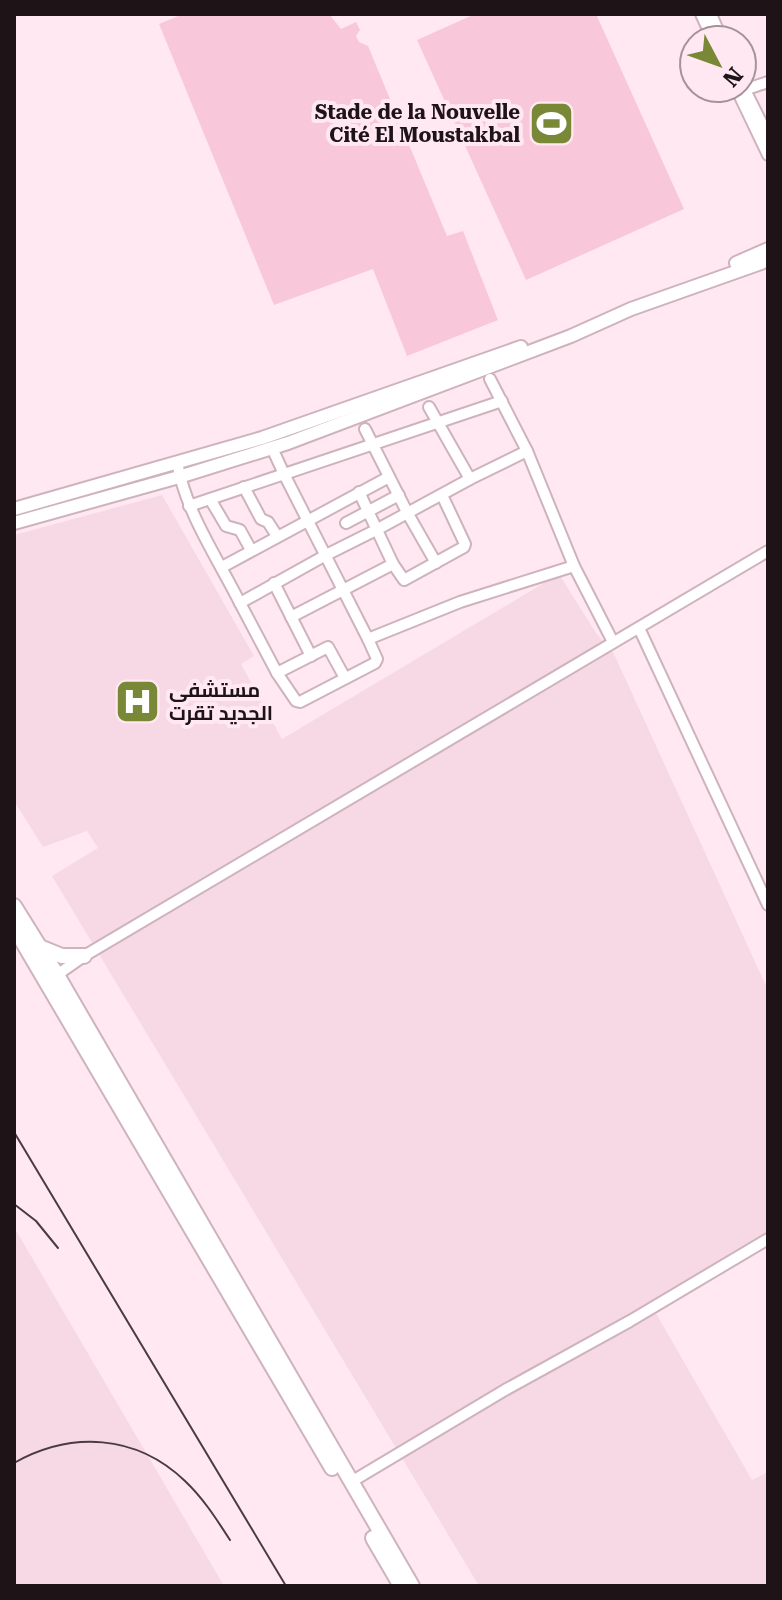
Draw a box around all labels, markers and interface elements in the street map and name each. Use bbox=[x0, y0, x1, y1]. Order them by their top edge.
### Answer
north arrow bbox=[678, 24, 758, 104]
text: N bbox=[718, 62, 748, 91]
place label: Stade de la Nouvelle Cité El Moustakbal bbox=[315, 100, 520, 147]
sports icon: Stade de la Nouvelle Cité El Moustakbal bbox=[527, 100, 575, 148]
hospital icon: مستشفى الجديد تقرت bbox=[114, 678, 162, 726]
place label: مستشفى الجديد تقرت bbox=[169, 678, 273, 725]

